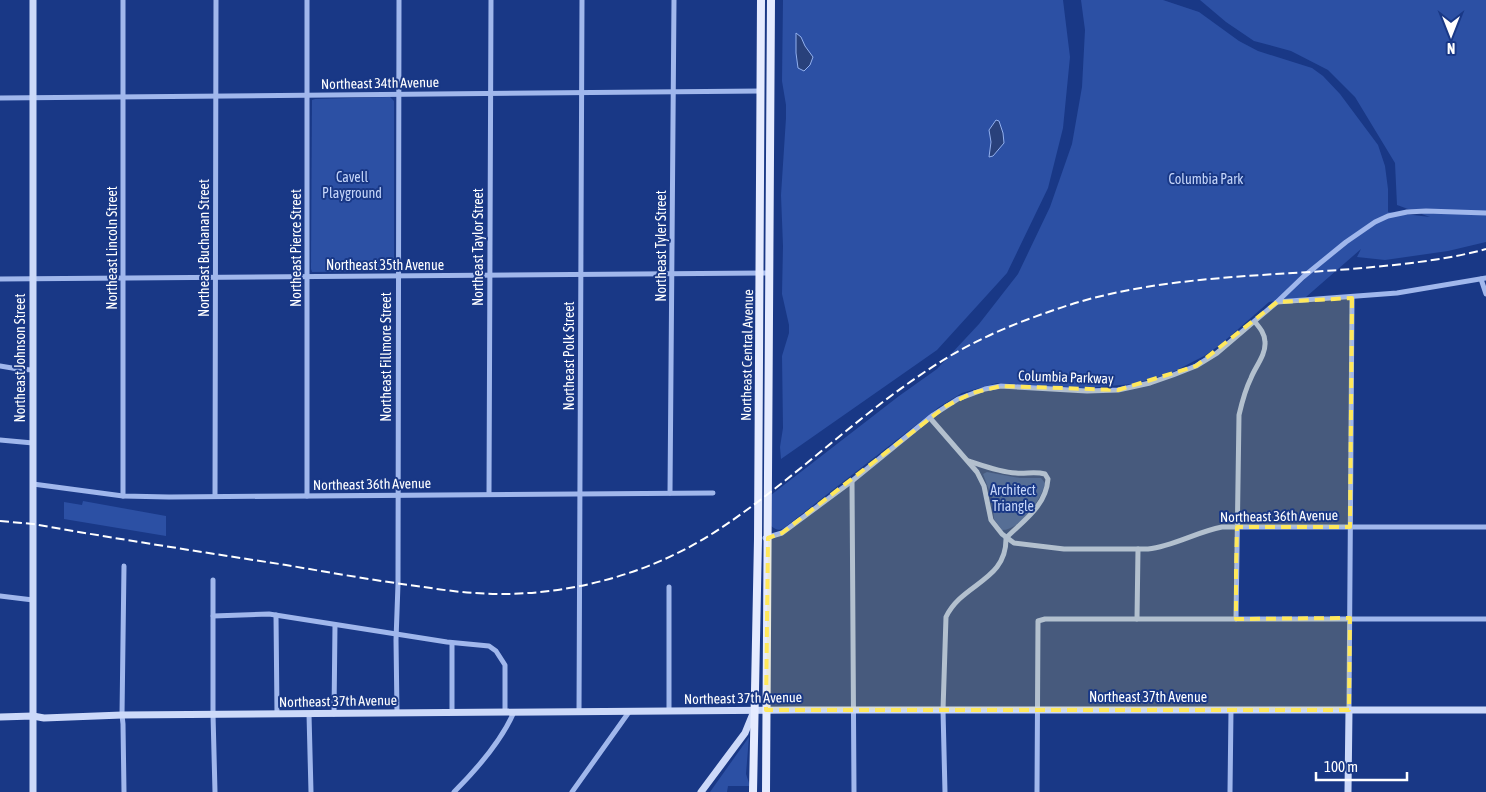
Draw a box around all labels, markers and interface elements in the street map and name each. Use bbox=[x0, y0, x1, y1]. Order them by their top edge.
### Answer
north arrow bbox=[1426, 10, 1476, 60]
text: N bbox=[1447, 40, 1455, 56]
street label: Northeast 34th Avenue bbox=[321, 74, 439, 92]
park label: Cavell Playground bbox=[322, 169, 382, 201]
park label: Columbia Park bbox=[1168, 171, 1244, 187]
street label: Northeast Buchanan Street bbox=[196, 179, 212, 317]
street label: Northeast Lincoln Street bbox=[104, 186, 120, 310]
street label: Northeast Taylor Street bbox=[470, 188, 486, 306]
street label: Northeast Pierce Street bbox=[288, 189, 304, 307]
street label: Northeast Tyler Street bbox=[653, 190, 669, 302]
street label: Northeast 35th Avenue bbox=[326, 257, 444, 273]
street label: Northeast Central Avenue bbox=[738, 289, 756, 421]
street label: Northeast Fillmore Street bbox=[378, 292, 394, 422]
street label: Northeast Johnson Street bbox=[12, 294, 28, 423]
street label: Northeast Polk Street bbox=[561, 301, 577, 411]
street label: Columbia Parkway bbox=[1018, 367, 1114, 387]
street label: Northeast 36th Avenue bbox=[313, 475, 431, 493]
park label: Architect Triangle bbox=[990, 482, 1036, 514]
street label: Northeast 36th Avenue bbox=[1220, 507, 1338, 525]
street label: Northeast 37th Avenue bbox=[684, 689, 802, 707]
street label: Northeast 37th Avenue bbox=[1089, 689, 1207, 705]
street label: Northeast 37th Avenue bbox=[279, 692, 397, 710]
scale bar bbox=[1316, 750, 1407, 782]
text: 100 m bbox=[1324, 758, 1358, 775]

